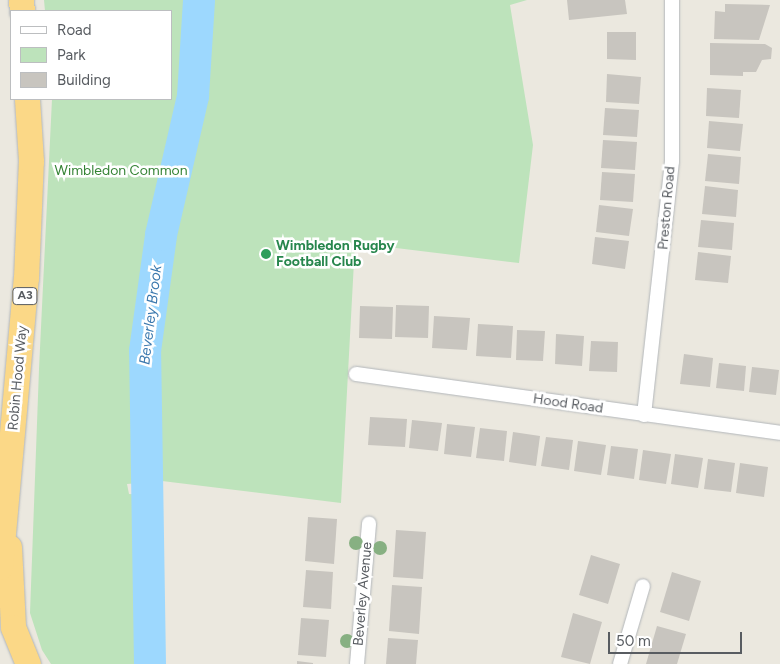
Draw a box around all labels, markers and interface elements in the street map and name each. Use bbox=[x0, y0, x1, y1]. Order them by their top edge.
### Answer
legend bbox=[10, 10, 172, 100]
text: Road bbox=[57, 21, 92, 39]
text: Park bbox=[57, 46, 86, 64]
text: Building bbox=[57, 71, 111, 89]
park label: Wimbledon Common bbox=[54, 163, 188, 179]
street label: Preston Road bbox=[655, 166, 679, 250]
place label: Wimbledon Rugby Football Club bbox=[276, 238, 394, 270]
marker: Wimbledon Rugby Football Club bbox=[260, 248, 272, 260]
water label: Beverley Brook bbox=[136, 264, 166, 366]
road number: A3 bbox=[11, 286, 39, 306]
street label: Robin Hood Way bbox=[5, 325, 31, 431]
street label: Hood Road bbox=[532, 391, 604, 417]
street label: Beverley Avenue bbox=[350, 541, 376, 647]
scale bar bbox=[610, 622, 744, 654]
text: 50 m bbox=[616, 632, 651, 650]

